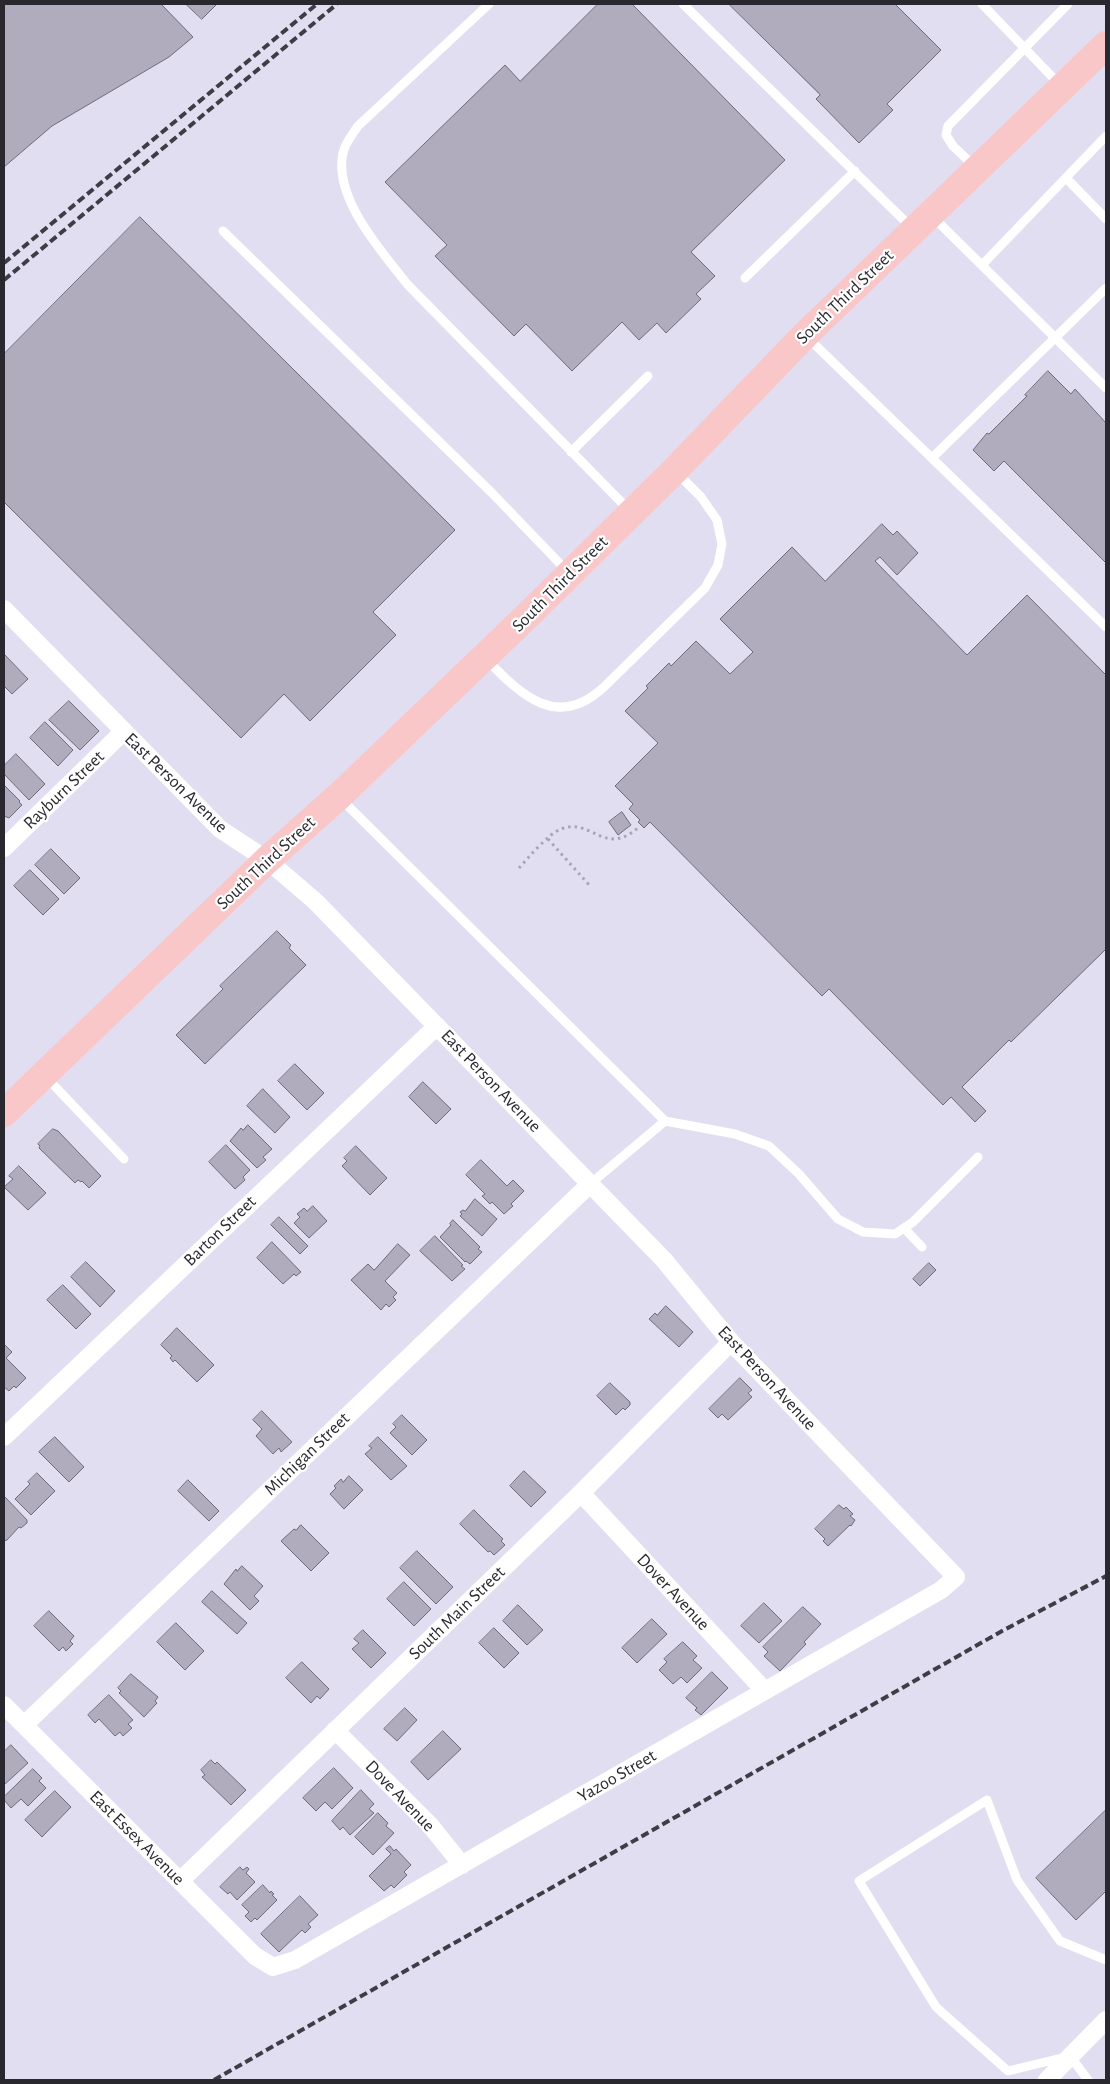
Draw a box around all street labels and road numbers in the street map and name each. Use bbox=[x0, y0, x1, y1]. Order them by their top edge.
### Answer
street label: South Third Street bbox=[792, 245, 898, 349]
street label: South Third Street bbox=[507, 531, 613, 637]
street label: East Person Avenue bbox=[120, 728, 232, 838]
street label: Rayburn Street bbox=[19, 746, 109, 834]
street label: South Third Street bbox=[212, 812, 320, 914]
street label: East Person Avenue bbox=[436, 1025, 546, 1137]
street label: Barton Street bbox=[179, 1191, 261, 1271]
street label: East Person Avenue bbox=[713, 1321, 821, 1435]
street label: Michigan Street bbox=[260, 1408, 354, 1500]
street label: Dover Avenue bbox=[632, 1549, 714, 1635]
street label: South Main Street bbox=[404, 1562, 510, 1664]
street label: Yazoo Street bbox=[574, 1745, 660, 1807]
street label: Dove Avenue bbox=[361, 1756, 439, 1836]
street label: East Essex Avenue bbox=[85, 1786, 189, 1890]

